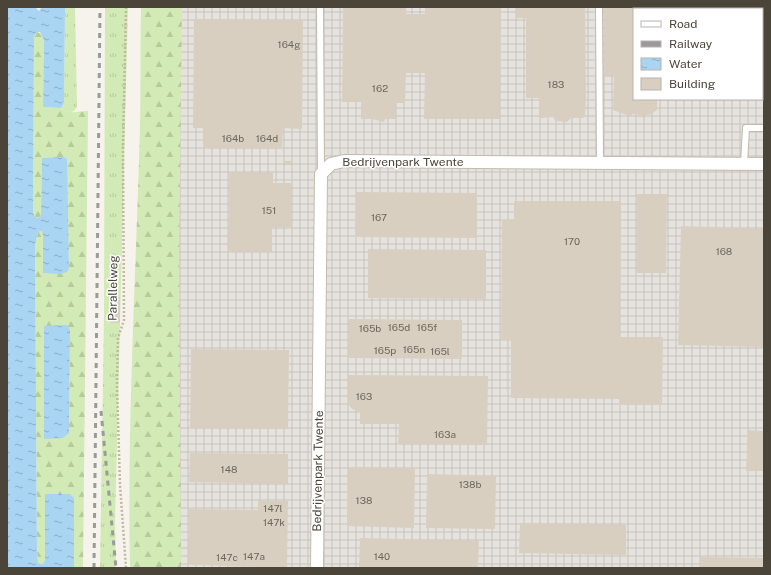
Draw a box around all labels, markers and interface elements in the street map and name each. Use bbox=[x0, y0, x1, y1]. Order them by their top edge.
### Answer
legend bbox=[633, 8, 763, 100]
text: Road bbox=[669, 17, 697, 31]
text: Railway bbox=[669, 37, 713, 51]
house number: 164g bbox=[278, 38, 300, 50]
text: Water bbox=[669, 57, 703, 71]
text: Building bbox=[669, 77, 715, 91]
house number: 183 bbox=[548, 78, 564, 90]
house number: 162 bbox=[372, 82, 388, 94]
house number: 164b bbox=[222, 132, 244, 144]
house number: 164d bbox=[256, 132, 278, 144]
street label: Bedrijvenpark Twente bbox=[342, 155, 464, 169]
house number: 151 bbox=[262, 204, 276, 216]
house number: 167 bbox=[371, 211, 387, 223]
house number: 170 bbox=[564, 235, 580, 247]
house number: 168 bbox=[716, 245, 732, 257]
street label: Parallelweg bbox=[105, 255, 121, 321]
house number: 165d bbox=[388, 321, 410, 333]
house number: 165f bbox=[417, 321, 437, 333]
house number: 165b bbox=[359, 322, 381, 334]
house number: 165n bbox=[403, 343, 425, 355]
house number: 165p bbox=[374, 344, 396, 356]
house number: 165l bbox=[430, 345, 450, 357]
house number: 163 bbox=[356, 390, 372, 402]
street label: Bedrijvenpark Twente bbox=[310, 410, 326, 532]
house number: 163a bbox=[434, 428, 456, 440]
house number: 148 bbox=[221, 463, 237, 475]
house number: 138b bbox=[459, 478, 481, 490]
house number: 138 bbox=[356, 494, 372, 506]
house number: 147l bbox=[263, 502, 283, 514]
house number: 147k bbox=[263, 516, 285, 528]
house number: 147a bbox=[243, 550, 265, 562]
house number: 140 bbox=[374, 550, 390, 562]
house number: 147c bbox=[216, 551, 238, 563]

